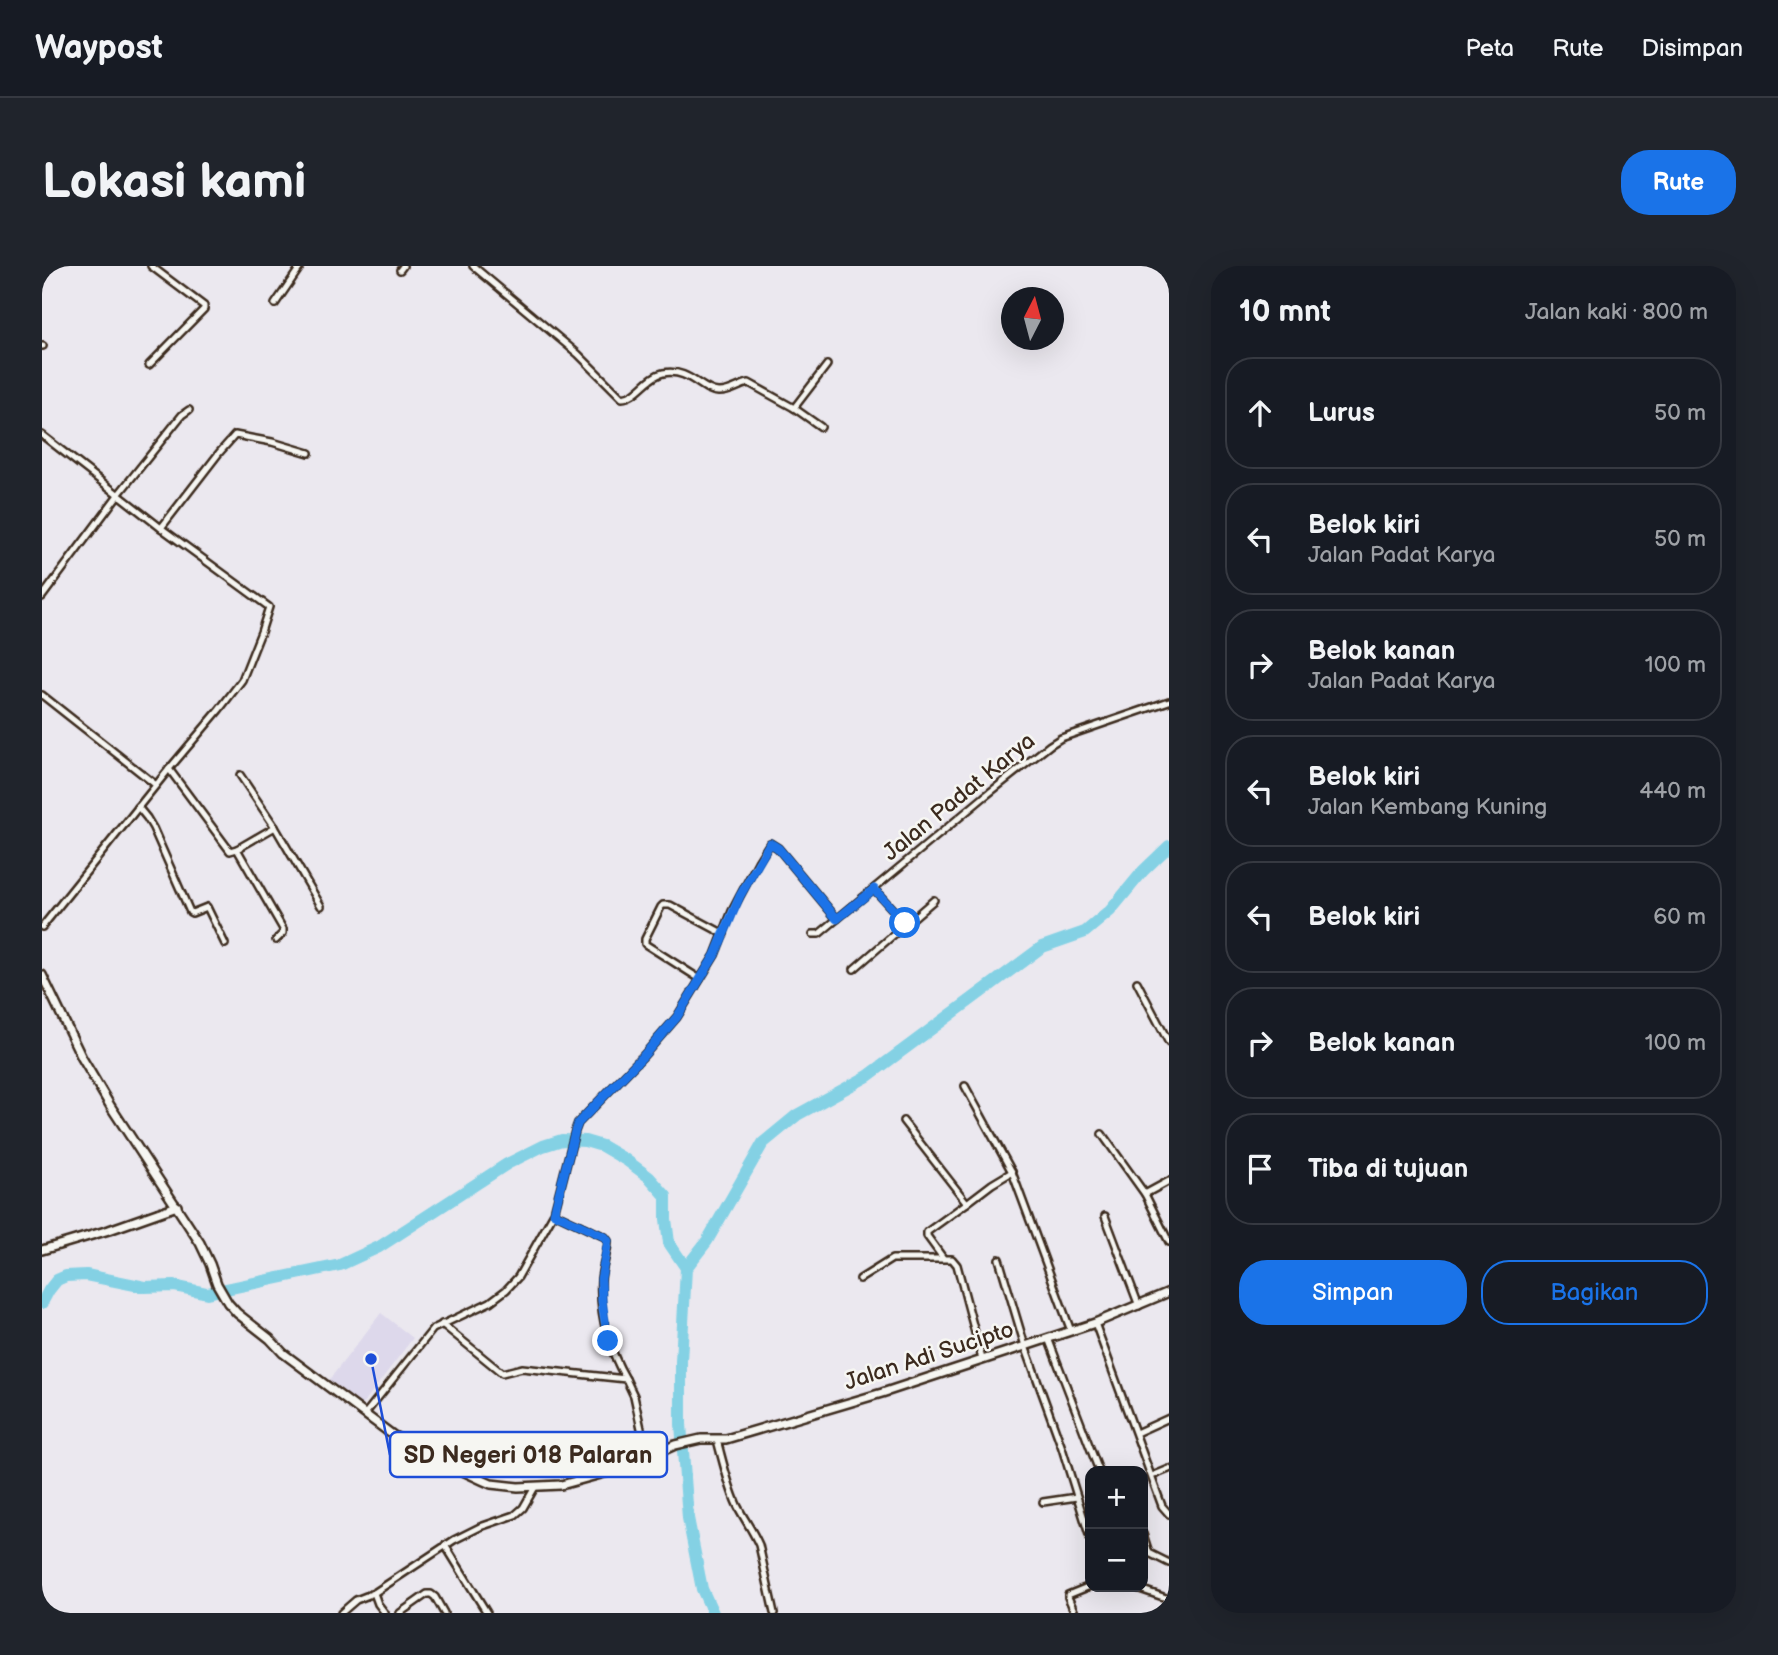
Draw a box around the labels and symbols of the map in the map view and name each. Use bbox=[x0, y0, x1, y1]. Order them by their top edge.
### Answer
north arrow bbox=[1001, 287, 1064, 350]
street label: Jalan Padat Karya bbox=[877, 727, 1041, 867]
route start bbox=[889, 907, 920, 938]
street label: Jalan Adi Sucipto bbox=[841, 1315, 1017, 1397]
route end bbox=[592, 1325, 623, 1356]
callout: SD Negeri 018 Palaran bbox=[390, 1432, 667, 1477]
text: SD Negeri 018 Palaran bbox=[404, 1441, 652, 1470]

